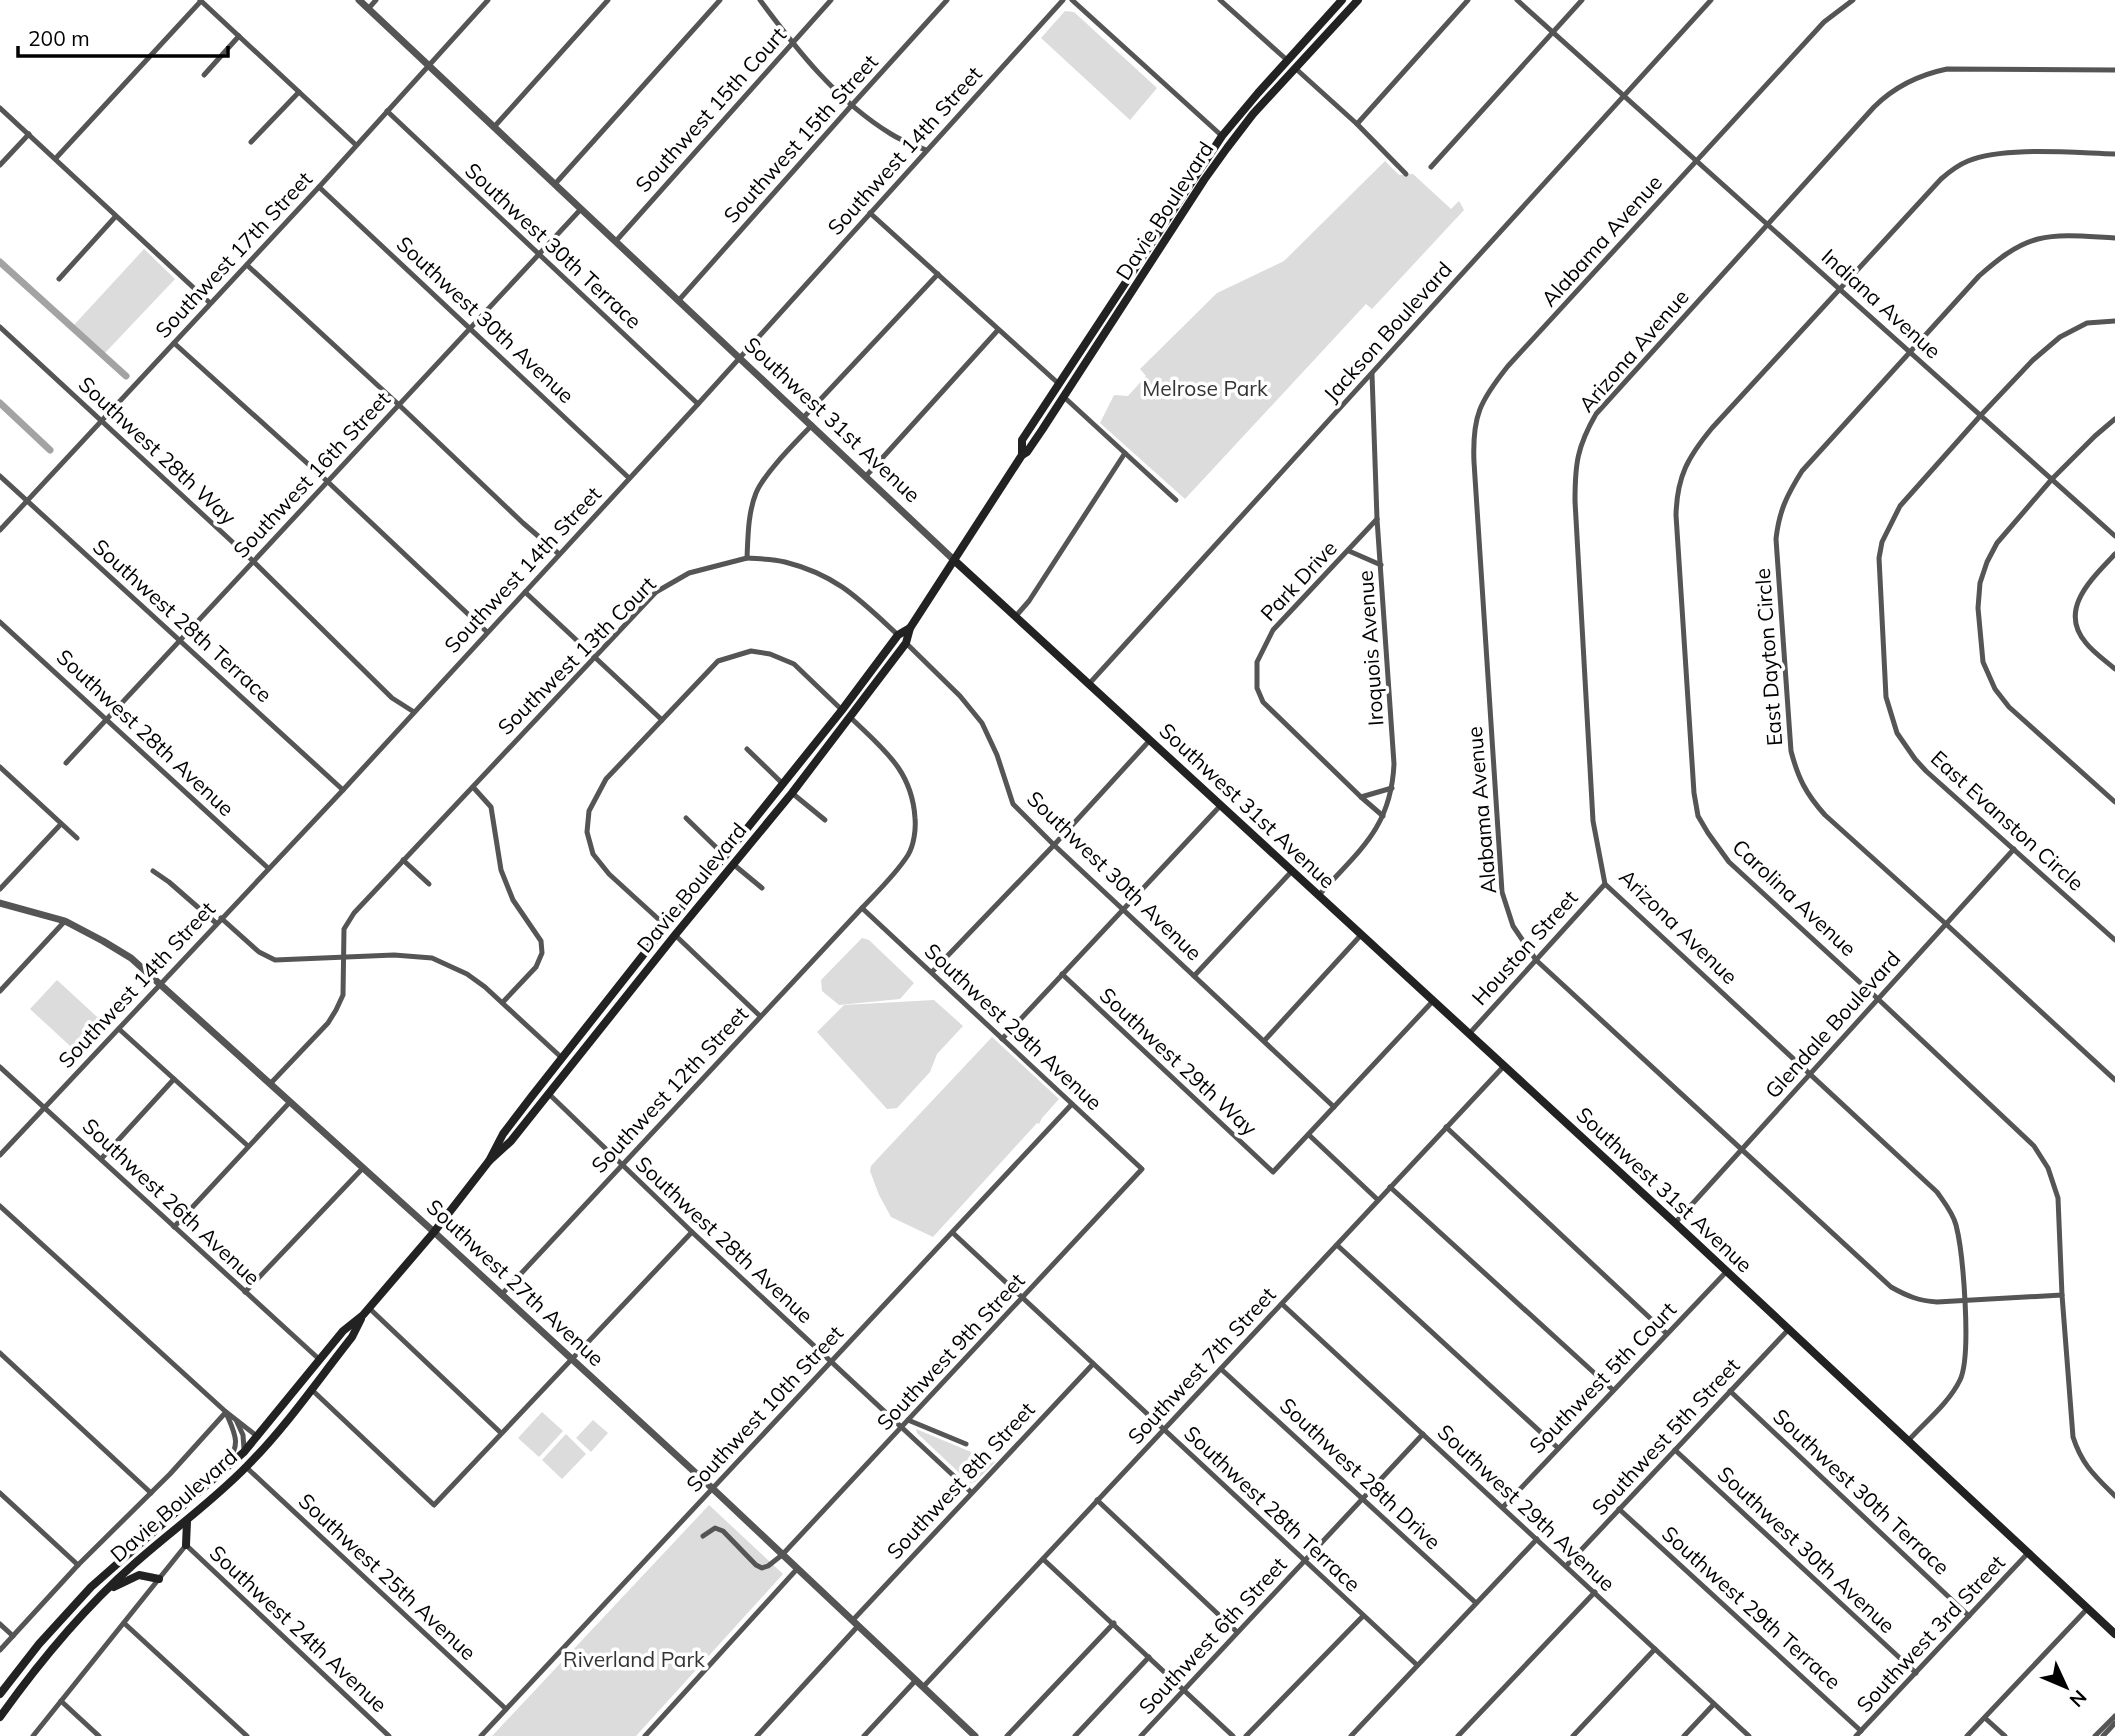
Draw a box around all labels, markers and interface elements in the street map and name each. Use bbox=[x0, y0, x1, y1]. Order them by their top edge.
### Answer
scale bar bbox=[18, 14, 228, 58]
street label: Southwest 15th Court bbox=[629, 21, 791, 197]
text: 200 m bbox=[28, 25, 90, 51]
street label: Southwest 15th Street bbox=[718, 49, 883, 228]
street label: Southwest 14th Street bbox=[822, 61, 987, 240]
street label: Davie Boulevard bbox=[1110, 136, 1219, 284]
street label: Southwest 30th Terrace bbox=[460, 157, 647, 334]
street label: Southwest 17th Street bbox=[149, 166, 317, 343]
street label: Alabama Avenue bbox=[1535, 169, 1667, 311]
street label: Southwest 30th Avenue bbox=[392, 230, 580, 408]
street label: Indiana Avenue bbox=[1817, 243, 1947, 364]
street label: Jackson Boulevard bbox=[1318, 256, 1457, 407]
street label: Arizona Avenue bbox=[1573, 284, 1694, 417]
street label: Southwest 31st Avenue bbox=[739, 331, 926, 508]
street label: Southwest 28th Way bbox=[74, 371, 242, 530]
park label: Melrose Park bbox=[1142, 375, 1268, 401]
street label: Southwest 16th Street bbox=[227, 386, 395, 563]
street label: Southwest 14th Street bbox=[438, 481, 606, 658]
street label: Southwest 28th Terrace bbox=[88, 533, 277, 707]
street label: Park Drive bbox=[1255, 535, 1342, 626]
street label: East Dayton Circle bbox=[1749, 567, 1787, 747]
street label: Iroquois Avenue bbox=[1352, 570, 1388, 727]
street label: Southwest 13th Court bbox=[492, 571, 661, 740]
street label: Southwest 28th Avenue bbox=[52, 643, 240, 821]
street label: Southwest 31st Avenue bbox=[1154, 717, 1341, 894]
street label: Alabama Avenue bbox=[1461, 725, 1501, 895]
street label: East Evanston Circle bbox=[1926, 745, 2090, 896]
street label: Southwest 30th Avenue bbox=[1022, 785, 1207, 966]
street label: Davie Boulevard bbox=[631, 817, 752, 958]
street label: Carolina Avenue bbox=[1727, 833, 1862, 961]
street label: Arizona Avenue bbox=[1614, 863, 1743, 989]
street label: Houston Street bbox=[1466, 885, 1583, 1010]
street label: Southwest 14th Street bbox=[52, 896, 220, 1073]
street label: Southwest 29th Avenue bbox=[920, 937, 1108, 1115]
street label: Glendale Boulevard bbox=[1759, 945, 1905, 1103]
street label: Southwest 29th Way bbox=[1095, 982, 1263, 1141]
street label: Southwest 12th Street bbox=[585, 1001, 753, 1178]
street label: Southwest 31st Avenue bbox=[1571, 1101, 1758, 1278]
street label: Southwest 26th Avenue bbox=[78, 1112, 266, 1290]
street label: Southwest 28th Avenue bbox=[631, 1150, 819, 1328]
street label: Southwest 27th Avenue bbox=[422, 1193, 610, 1371]
street label: Southwest 9th Street bbox=[871, 1267, 1030, 1435]
street label: Southwest 7th Street bbox=[1122, 1281, 1281, 1449]
street label: Southwest 5th Court bbox=[1523, 1296, 1681, 1458]
street label: Southwest 10th Street bbox=[680, 1320, 848, 1497]
street label: Southwest 5th Street bbox=[1586, 1352, 1745, 1520]
street label: Southwest 28th Drive bbox=[1275, 1392, 1447, 1555]
street label: Southwest 8th Street bbox=[881, 1396, 1040, 1564]
street label: Southwest 30th Terrace bbox=[1768, 1403, 1955, 1580]
street label: Southwest 29th Avenue bbox=[1433, 1418, 1621, 1596]
street label: Southwest 28th Terrace bbox=[1179, 1420, 1366, 1597]
street label: Davie Boulevard bbox=[105, 1443, 242, 1567]
street label: Southwest 30th Avenue bbox=[1713, 1460, 1901, 1638]
street label: Southwest 25th Avenue bbox=[294, 1487, 482, 1665]
street label: Southwest 29th Terrace bbox=[1657, 1520, 1846, 1694]
street label: Southwest 24th Avenue bbox=[205, 1539, 393, 1717]
street label: Southwest 3rd Street bbox=[1851, 1549, 2010, 1717]
street label: Southwest 6th Street bbox=[1133, 1551, 1292, 1719]
park label: Riverland Park bbox=[563, 1646, 705, 1672]
north arrow bbox=[2031, 1652, 2101, 1722]
text: N bbox=[2065, 1685, 2092, 1712]

